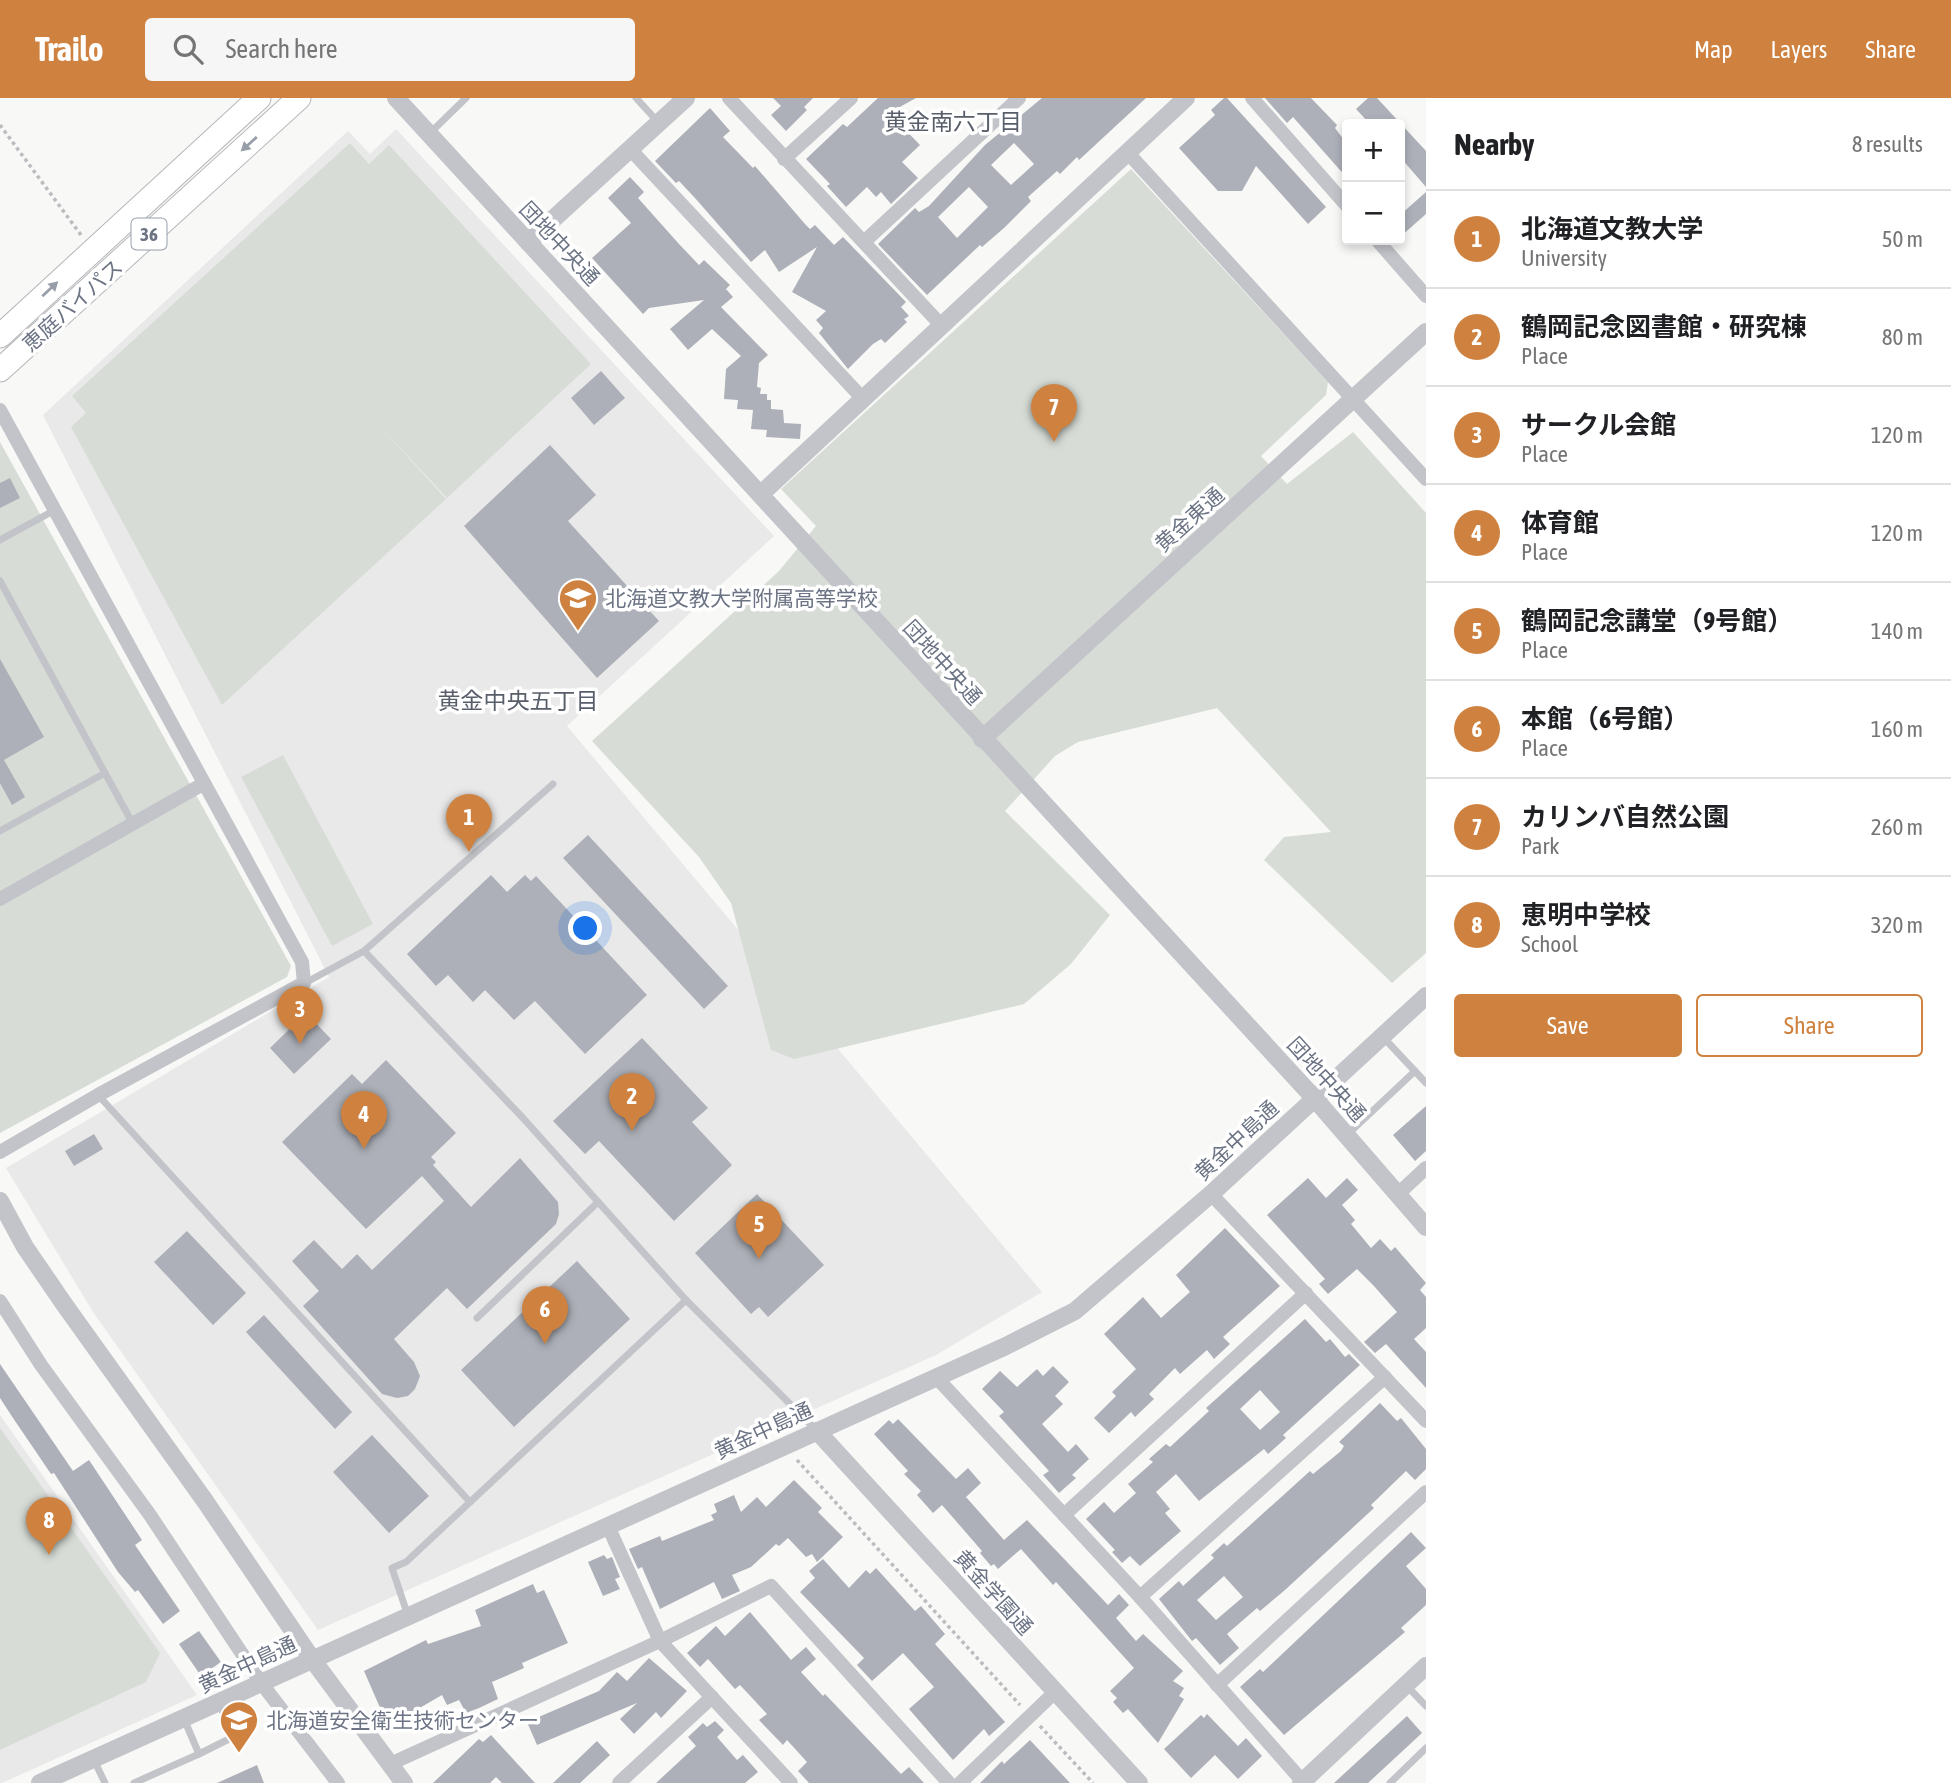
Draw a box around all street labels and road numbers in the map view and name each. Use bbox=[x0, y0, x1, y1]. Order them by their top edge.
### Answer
street label: 団地中央通 bbox=[515, 196, 605, 290]
road number: 36 bbox=[132, 218, 166, 250]
street label: 恵庭バイパス bbox=[17, 254, 127, 356]
street label: 黄金東通 bbox=[1150, 482, 1228, 556]
street label: 団地中央通 bbox=[899, 615, 987, 709]
street label: 団地中央通 bbox=[1283, 1032, 1371, 1126]
street label: 黄金中島通 bbox=[1189, 1095, 1283, 1185]
street label: 黄金中島通 bbox=[710, 1397, 816, 1463]
street label: 黄金学園通 bbox=[950, 1545, 1038, 1639]
street label: 黄金中島通 bbox=[194, 1631, 300, 1697]

